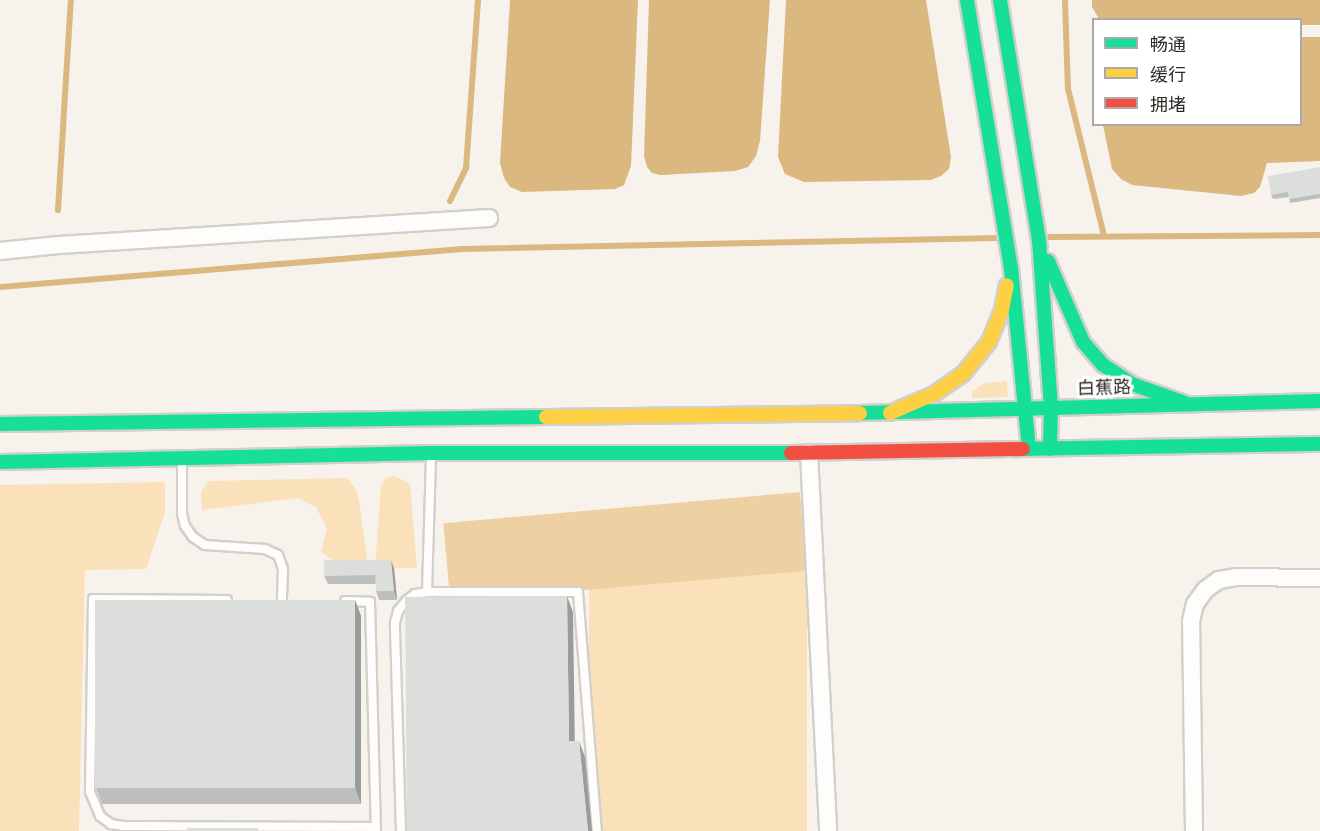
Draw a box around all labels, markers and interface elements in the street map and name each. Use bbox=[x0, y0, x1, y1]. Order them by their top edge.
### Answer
legend bbox=[1092, 18, 1302, 126]
text: 畅通 bbox=[1150, 34, 1186, 54]
text: 缓行 bbox=[1150, 64, 1186, 84]
text: 拥堵 bbox=[1150, 94, 1186, 114]
street label: 白蕉路 bbox=[1077, 375, 1131, 399]

